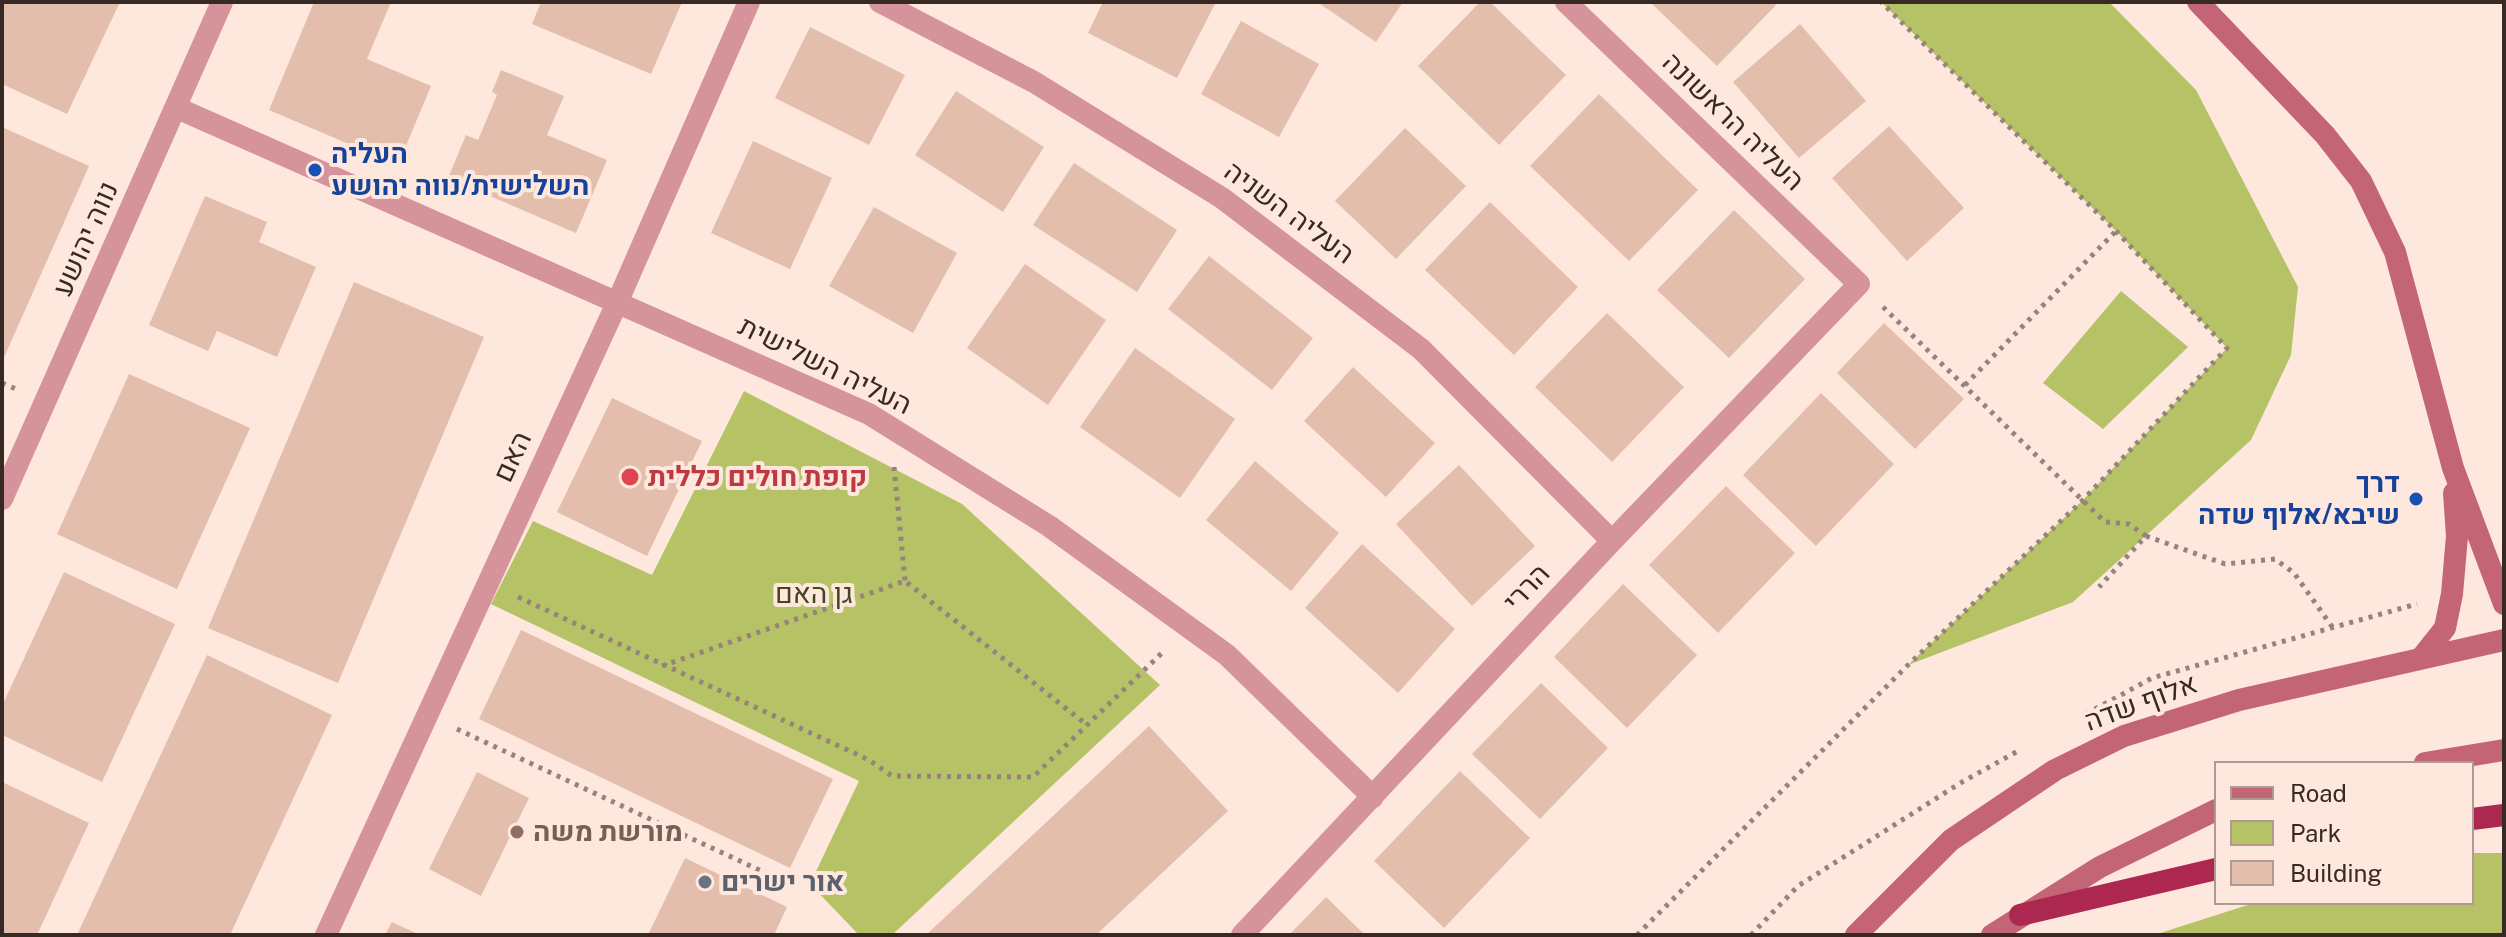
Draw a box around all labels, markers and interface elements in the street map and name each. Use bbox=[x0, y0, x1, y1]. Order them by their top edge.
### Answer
street label: העליה הראשונה bbox=[1655, 46, 1811, 198]
place label: העליה השלישית/נווה יהושע bbox=[331, 137, 589, 203]
street label: העליה השניה bbox=[1217, 155, 1361, 271]
marker: העליה השלישית/נווה יהושע bbox=[306, 161, 324, 179]
street label: נווה יהושע bbox=[46, 177, 126, 301]
street label: העליה השלישית bbox=[733, 310, 917, 422]
street label: האם bbox=[487, 426, 539, 488]
place label: קופת חולים כללית bbox=[648, 460, 867, 494]
marker: קופת חולים כללית bbox=[619, 466, 641, 488]
place label: דרך שיבא/אלוף שדה bbox=[2198, 466, 2400, 532]
marker: דרך שיבא/אלוף שדה bbox=[2407, 490, 2425, 508]
street label: הררי bbox=[1497, 557, 1557, 619]
park label: גן האם bbox=[775, 577, 853, 611]
street label: אלוף שדה bbox=[2080, 667, 2202, 739]
legend bbox=[2214, 761, 2474, 905]
text: Road bbox=[2290, 779, 2347, 807]
place label: מורשת משה bbox=[533, 815, 683, 849]
text: Park bbox=[2290, 819, 2341, 847]
marker: מורשת משה bbox=[508, 823, 526, 841]
text: Building bbox=[2290, 859, 2382, 887]
place label: אור ישרים bbox=[721, 865, 844, 899]
marker: אור ישרים bbox=[696, 873, 714, 891]

